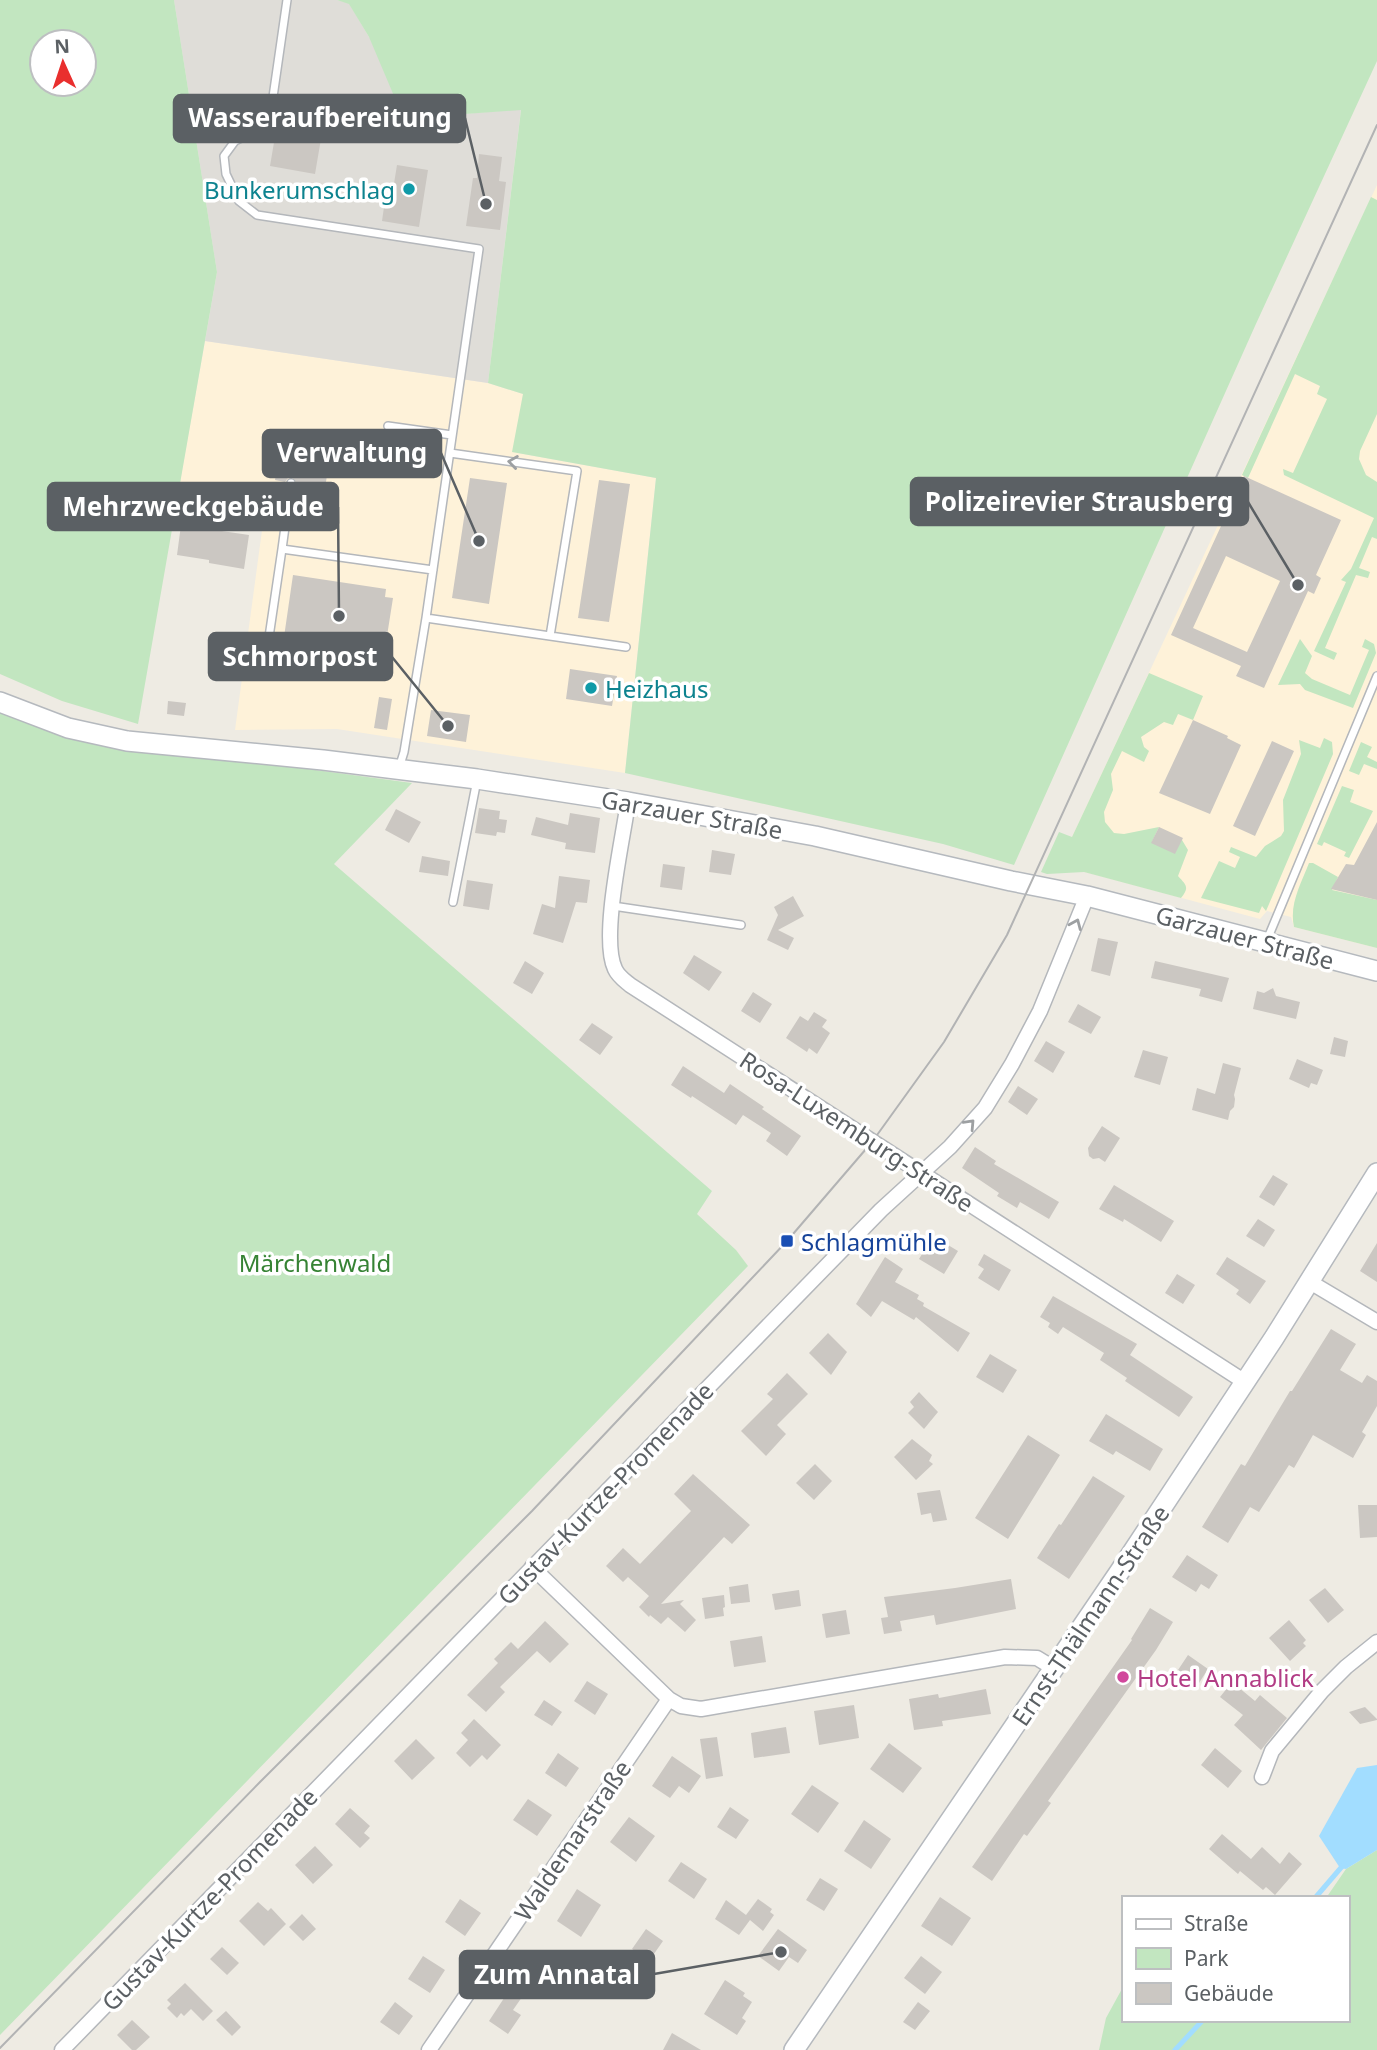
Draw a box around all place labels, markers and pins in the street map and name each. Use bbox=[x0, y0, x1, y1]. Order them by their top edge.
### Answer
callout: Wasseraufbereitung bbox=[174, 95, 465, 142]
place label: Bunkerumschlag bbox=[204, 173, 395, 206]
marker: Bunkerumschlag bbox=[401, 181, 417, 197]
callout: Verwaltung bbox=[263, 430, 441, 477]
callout: Polizeirevier Strausberg bbox=[911, 478, 1248, 525]
callout: Mehrzweckgebäude bbox=[48, 483, 338, 530]
callout: Schmorpost bbox=[209, 633, 392, 680]
place label: Heizhaus bbox=[605, 672, 708, 705]
marker: Heizhaus bbox=[583, 680, 599, 696]
place label: Schlagmühle bbox=[801, 1225, 947, 1258]
marker: Schlagmühle bbox=[779, 1233, 795, 1249]
place label: Hotel Annablick bbox=[1137, 1661, 1314, 1694]
marker: Hotel Annablick bbox=[1115, 1669, 1131, 1685]
callout: Zum Annatal bbox=[460, 1951, 654, 1998]

